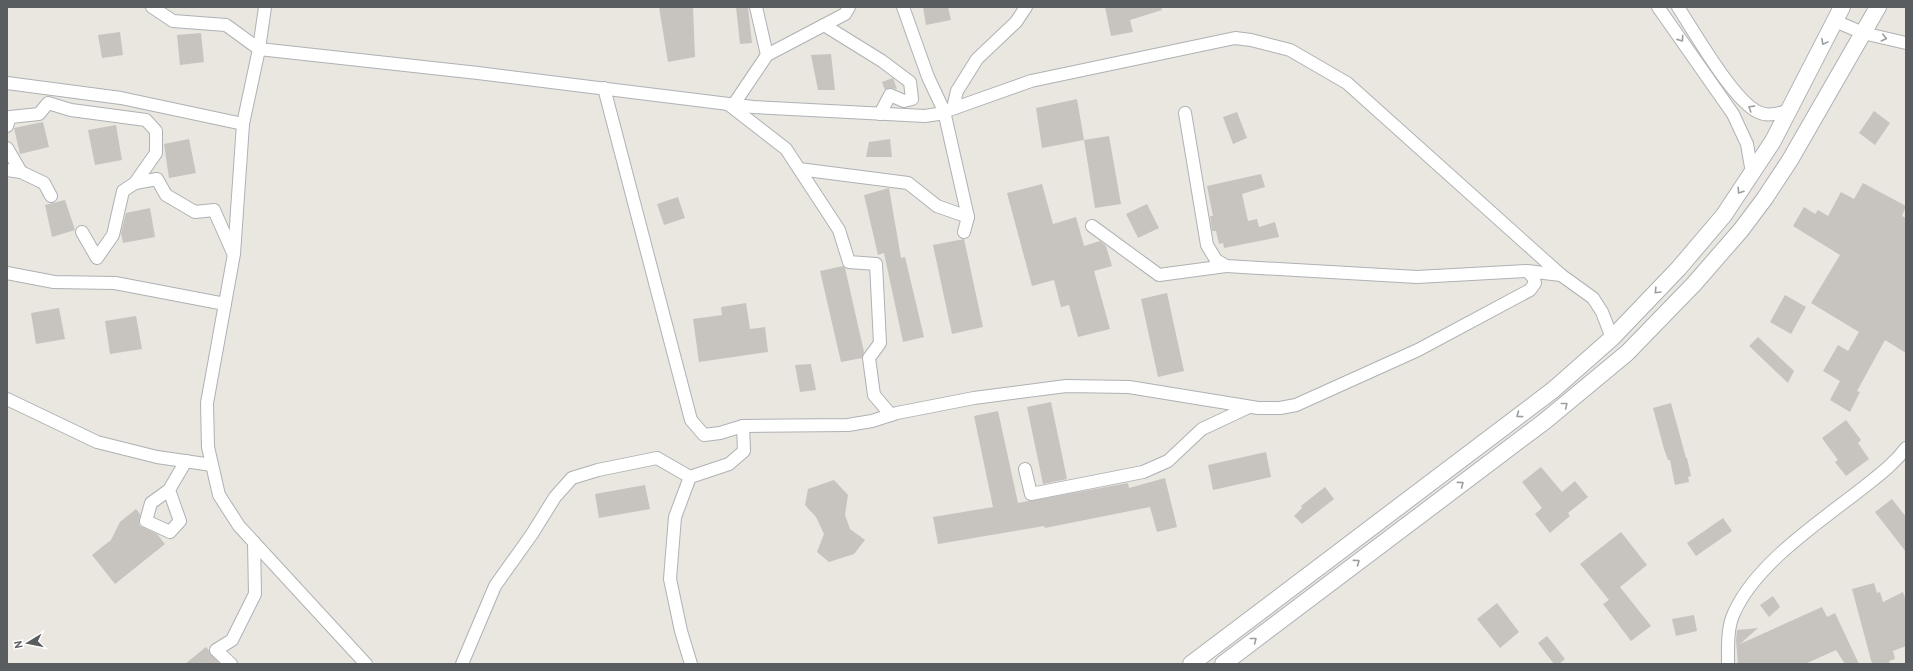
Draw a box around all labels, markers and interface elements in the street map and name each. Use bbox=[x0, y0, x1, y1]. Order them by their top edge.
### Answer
one-way arrow bbox=[1881, 34, 1887, 42]
one-way arrow bbox=[1676, 35, 1684, 42]
one-way arrow bbox=[1821, 37, 1829, 45]
one-way arrow bbox=[1748, 105, 1755, 112]
one-way arrow bbox=[1737, 187, 1745, 194]
one-way arrow bbox=[1654, 286, 1662, 294]
one-way arrow bbox=[1560, 403, 1567, 410]
one-way arrow bbox=[1516, 410, 1523, 417]
one-way arrow bbox=[1457, 482, 1464, 489]
one-way arrow bbox=[1353, 560, 1360, 567]
north arrow bbox=[8, 623, 48, 663]
one-way arrow bbox=[1249, 638, 1256, 645]
text: N bbox=[11, 640, 26, 650]

